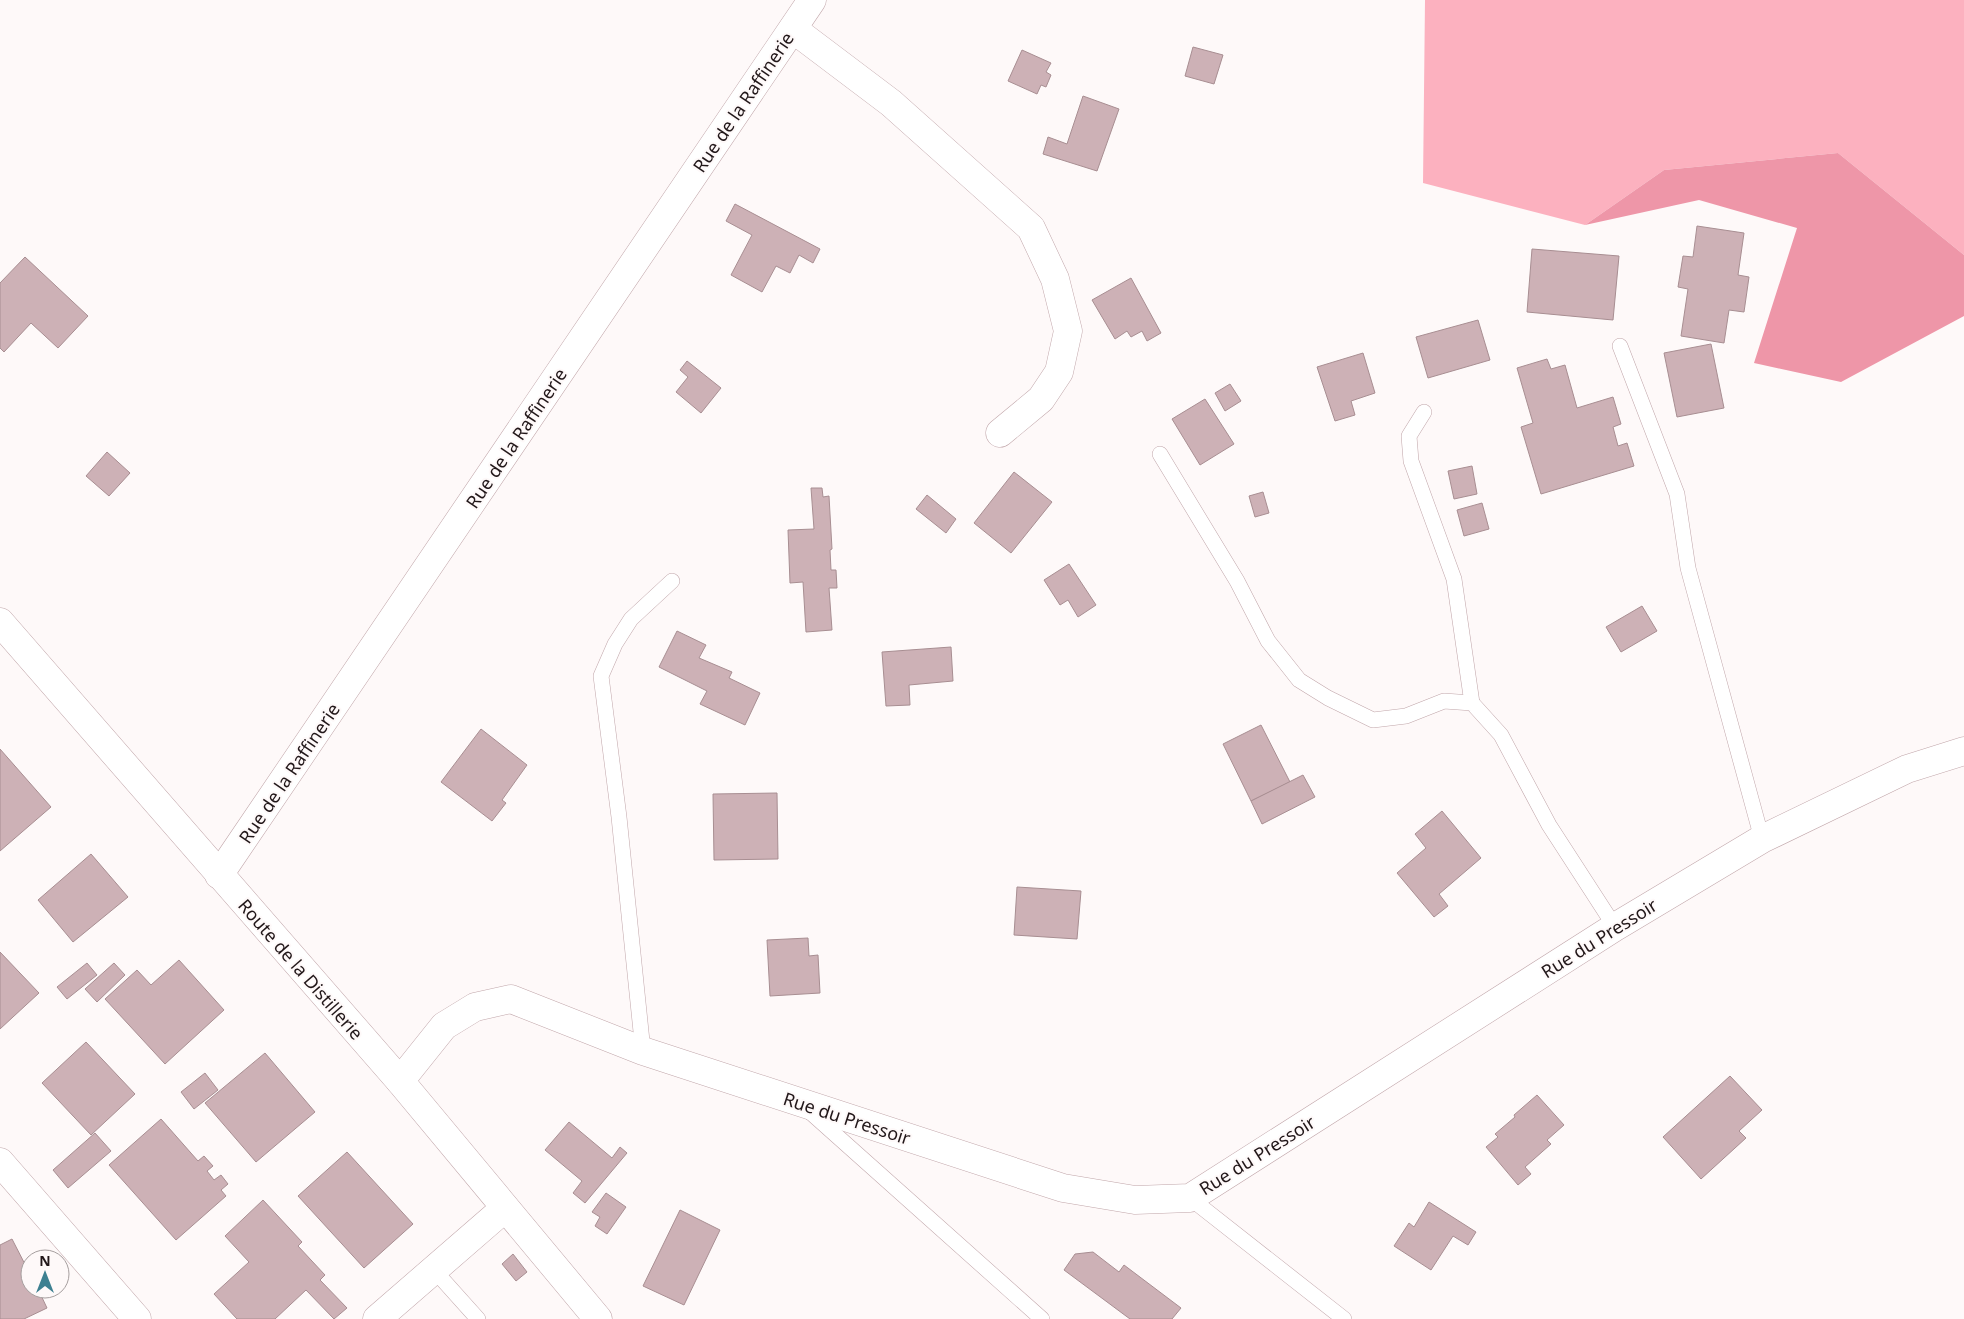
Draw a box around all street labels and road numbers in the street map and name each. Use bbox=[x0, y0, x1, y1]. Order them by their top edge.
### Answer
street label: Rue de la Raffinerie bbox=[687, 27, 799, 177]
street label: Rue de la Raffinerie bbox=[460, 363, 572, 513]
street label: Rue de la Raffinerie bbox=[233, 698, 345, 848]
street label: Rue du Pressoir bbox=[1537, 892, 1662, 983]
street label: Route de la Distillerie bbox=[233, 894, 369, 1044]
street label: Rue du Pressoir bbox=[780, 1086, 914, 1150]
street label: Rue du Pressoir bbox=[1195, 1109, 1320, 1200]

